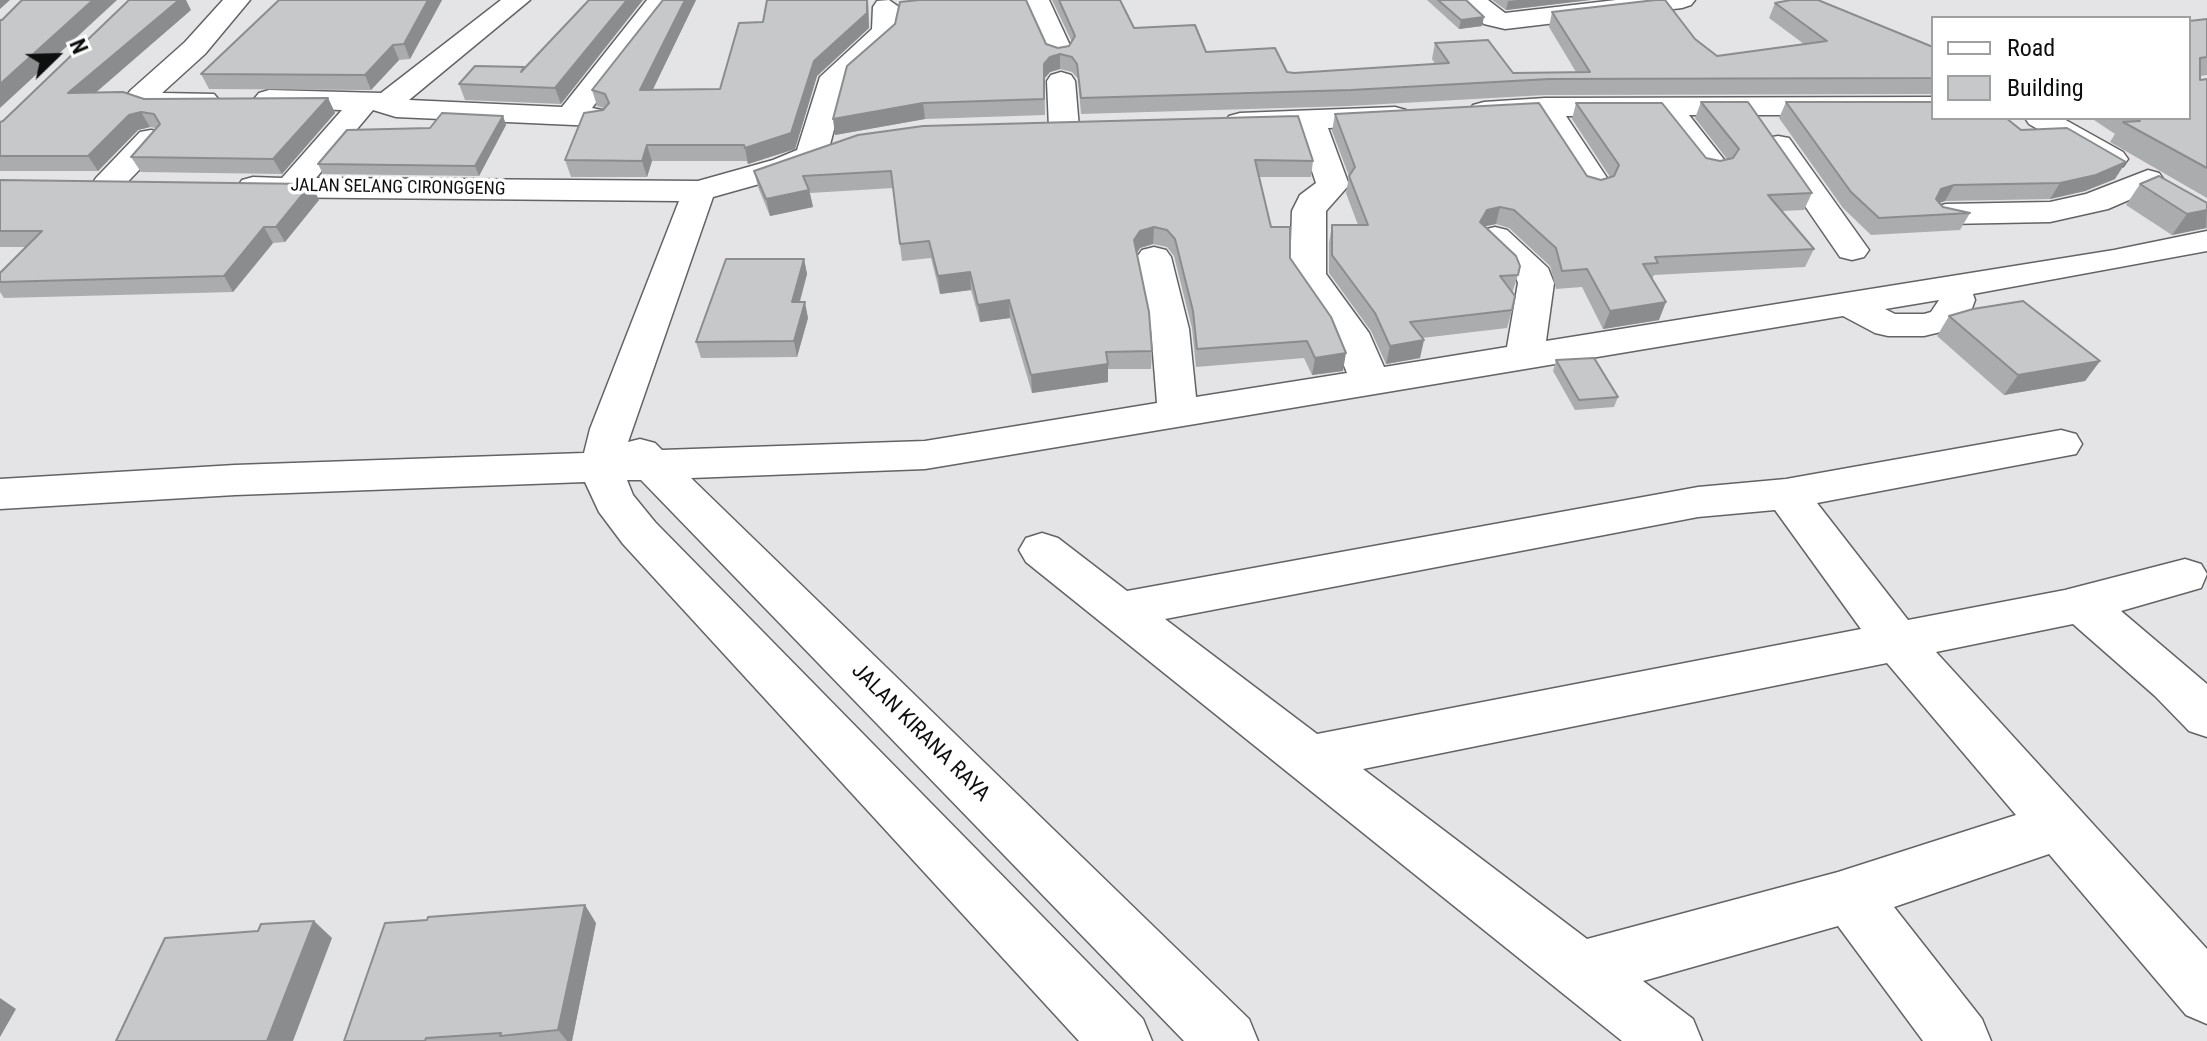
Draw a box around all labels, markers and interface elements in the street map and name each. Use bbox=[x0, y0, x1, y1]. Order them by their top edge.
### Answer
north arrow bbox=[16, 16, 96, 96]
legend bbox=[1931, 16, 2191, 120]
text: Road bbox=[2007, 34, 2055, 62]
text: N bbox=[64, 35, 93, 58]
text: Building bbox=[2007, 74, 2084, 102]
street label: JALAN SELANG CIRONGGENG bbox=[290, 175, 506, 201]
street label: JALAN KIRANA RAYA bbox=[845, 658, 995, 808]

